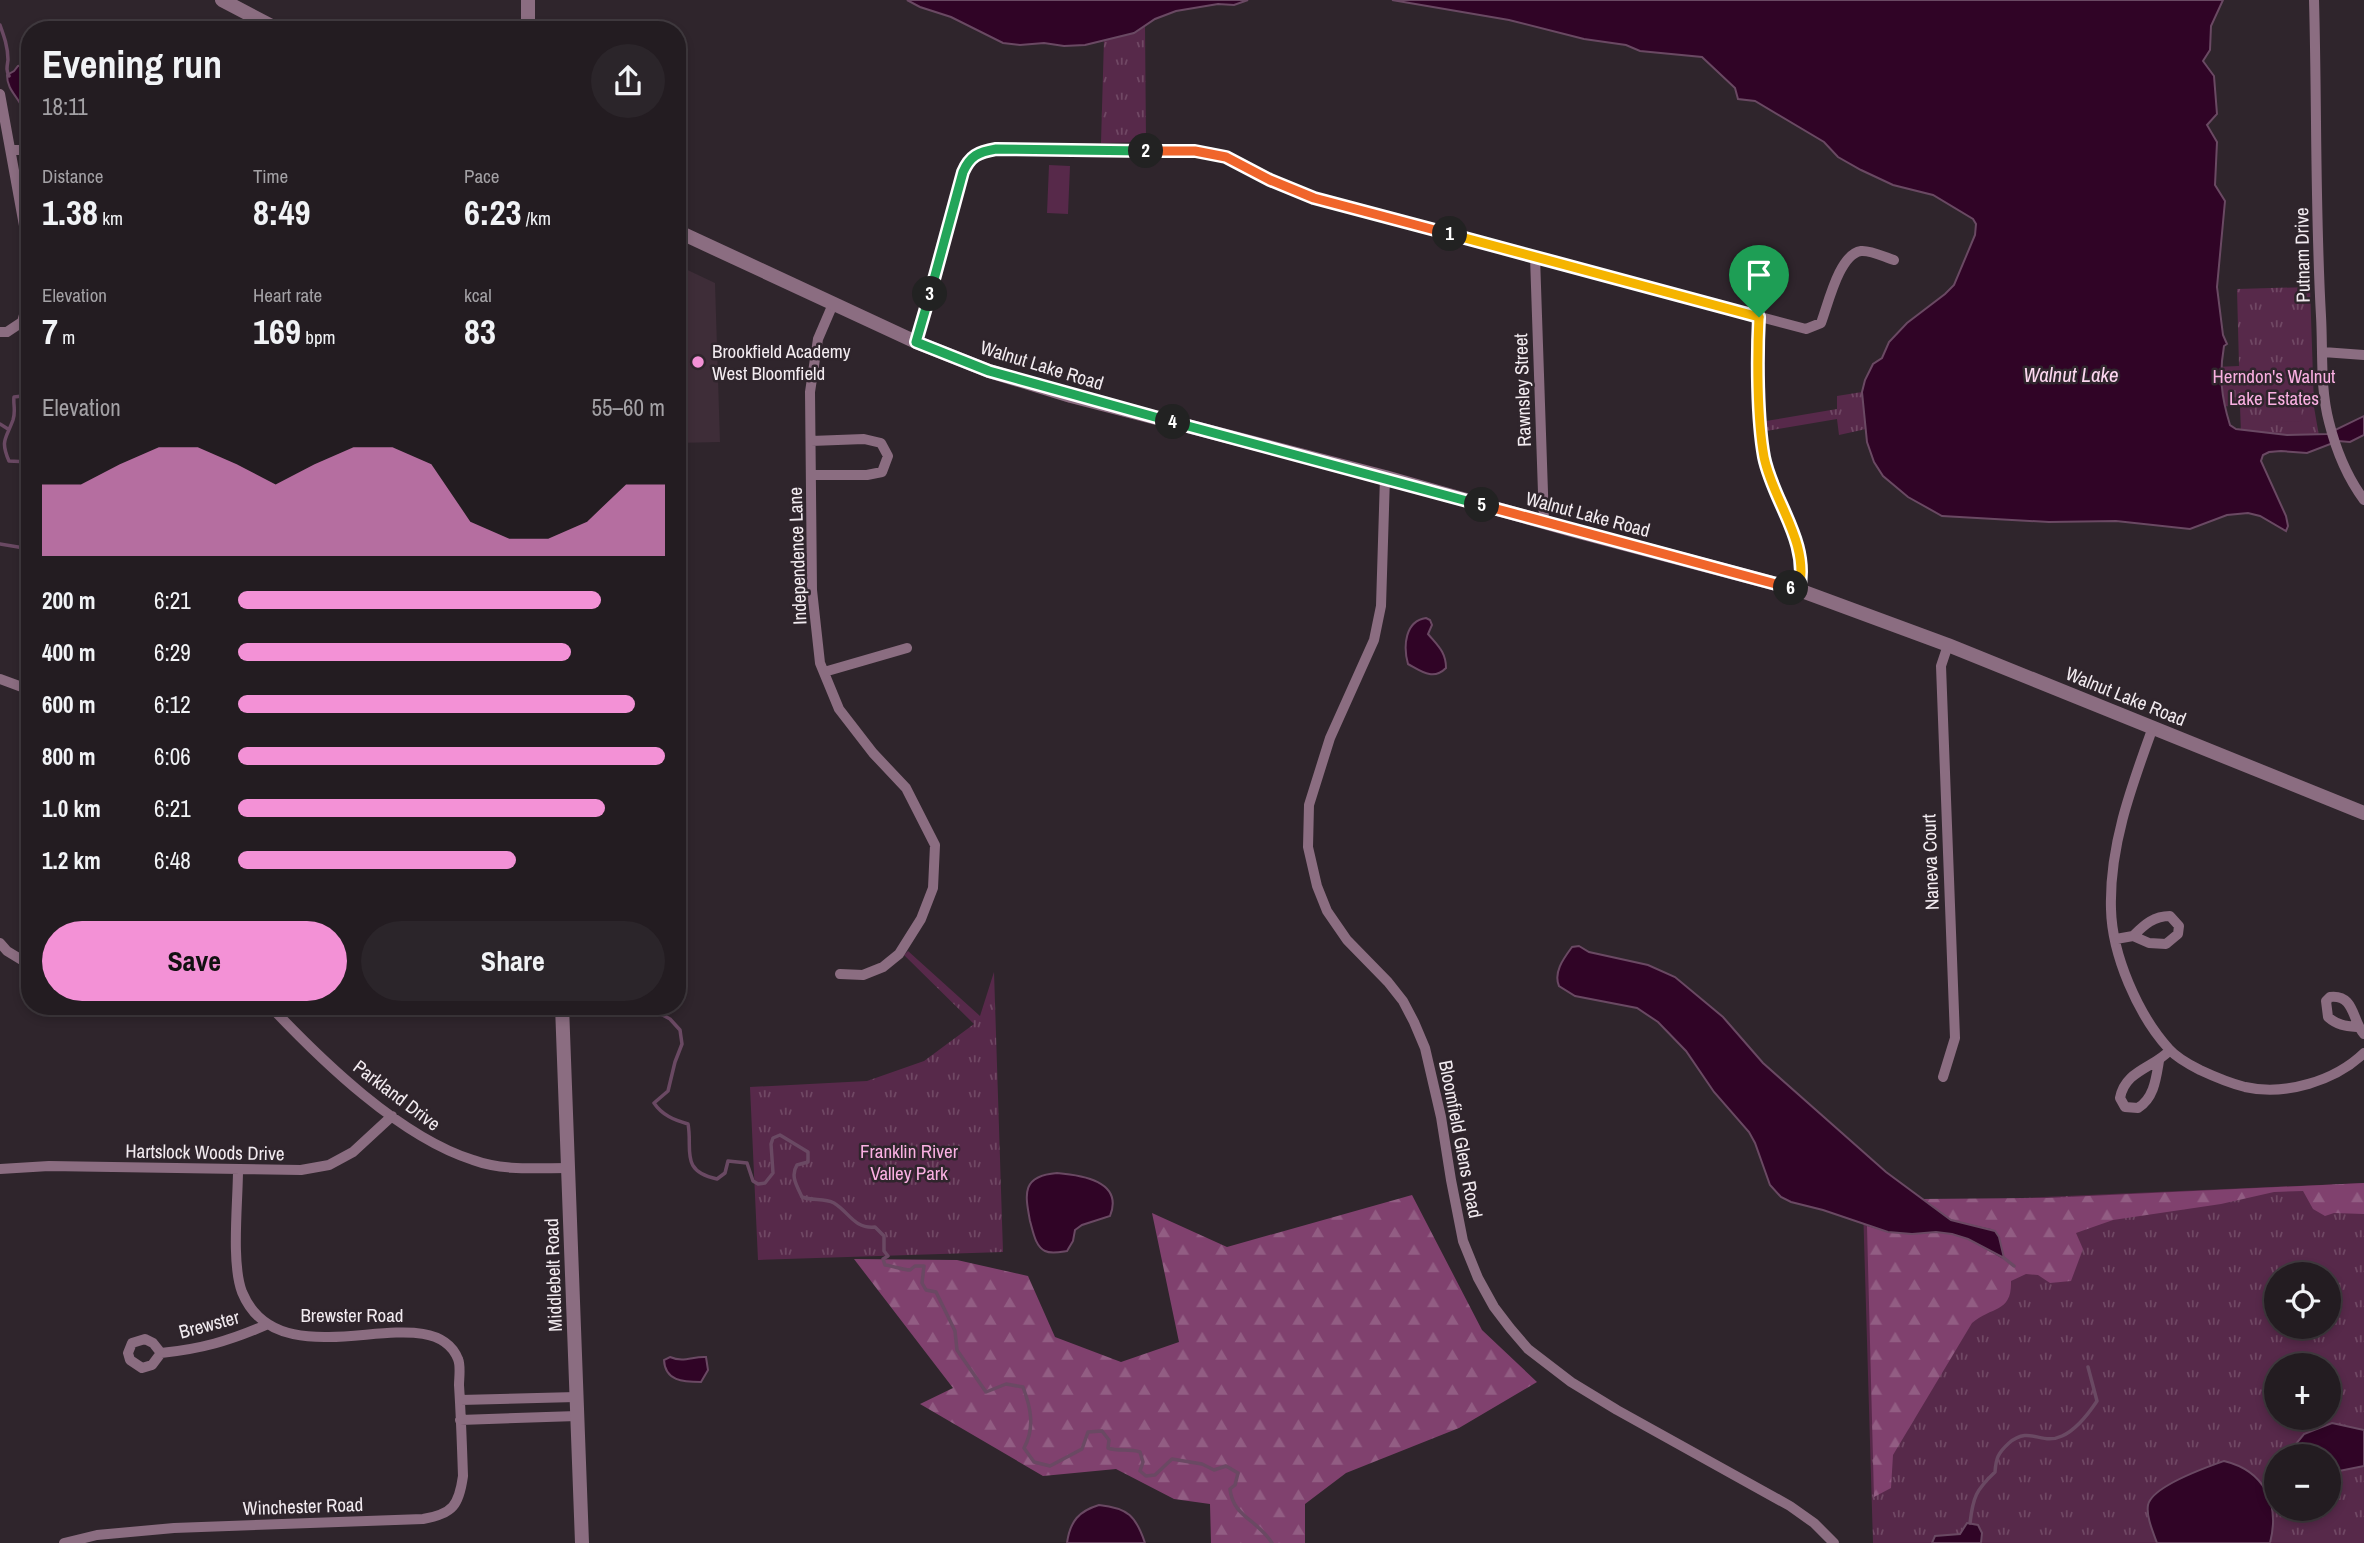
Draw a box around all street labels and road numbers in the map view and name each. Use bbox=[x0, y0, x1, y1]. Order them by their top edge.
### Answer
street label: Putnam Drive bbox=[2288, 207, 2316, 303]
street label: Rawnsley Street bbox=[1507, 332, 1537, 447]
street label: Walnut Lake Road bbox=[977, 334, 1107, 396]
street label: Walnut Lake Road bbox=[1523, 485, 1653, 543]
street label: Independence Lane bbox=[782, 487, 812, 625]
street label: Walnut Lake Road bbox=[2062, 660, 2190, 732]
street label: Naneva Court bbox=[1915, 813, 1945, 910]
street label: Parkland Drive bbox=[348, 1054, 446, 1136]
street label: Bloomfield Glens Road bbox=[1433, 1058, 1489, 1220]
street label: Hartslock Woods Drive bbox=[125, 1138, 285, 1166]
street label: Middlebelt Road bbox=[538, 1218, 568, 1332]
street label: Brewster Road bbox=[300, 1302, 404, 1328]
street label: Brewster bbox=[176, 1303, 243, 1345]
street label: Winchester Road bbox=[242, 1491, 364, 1521]

